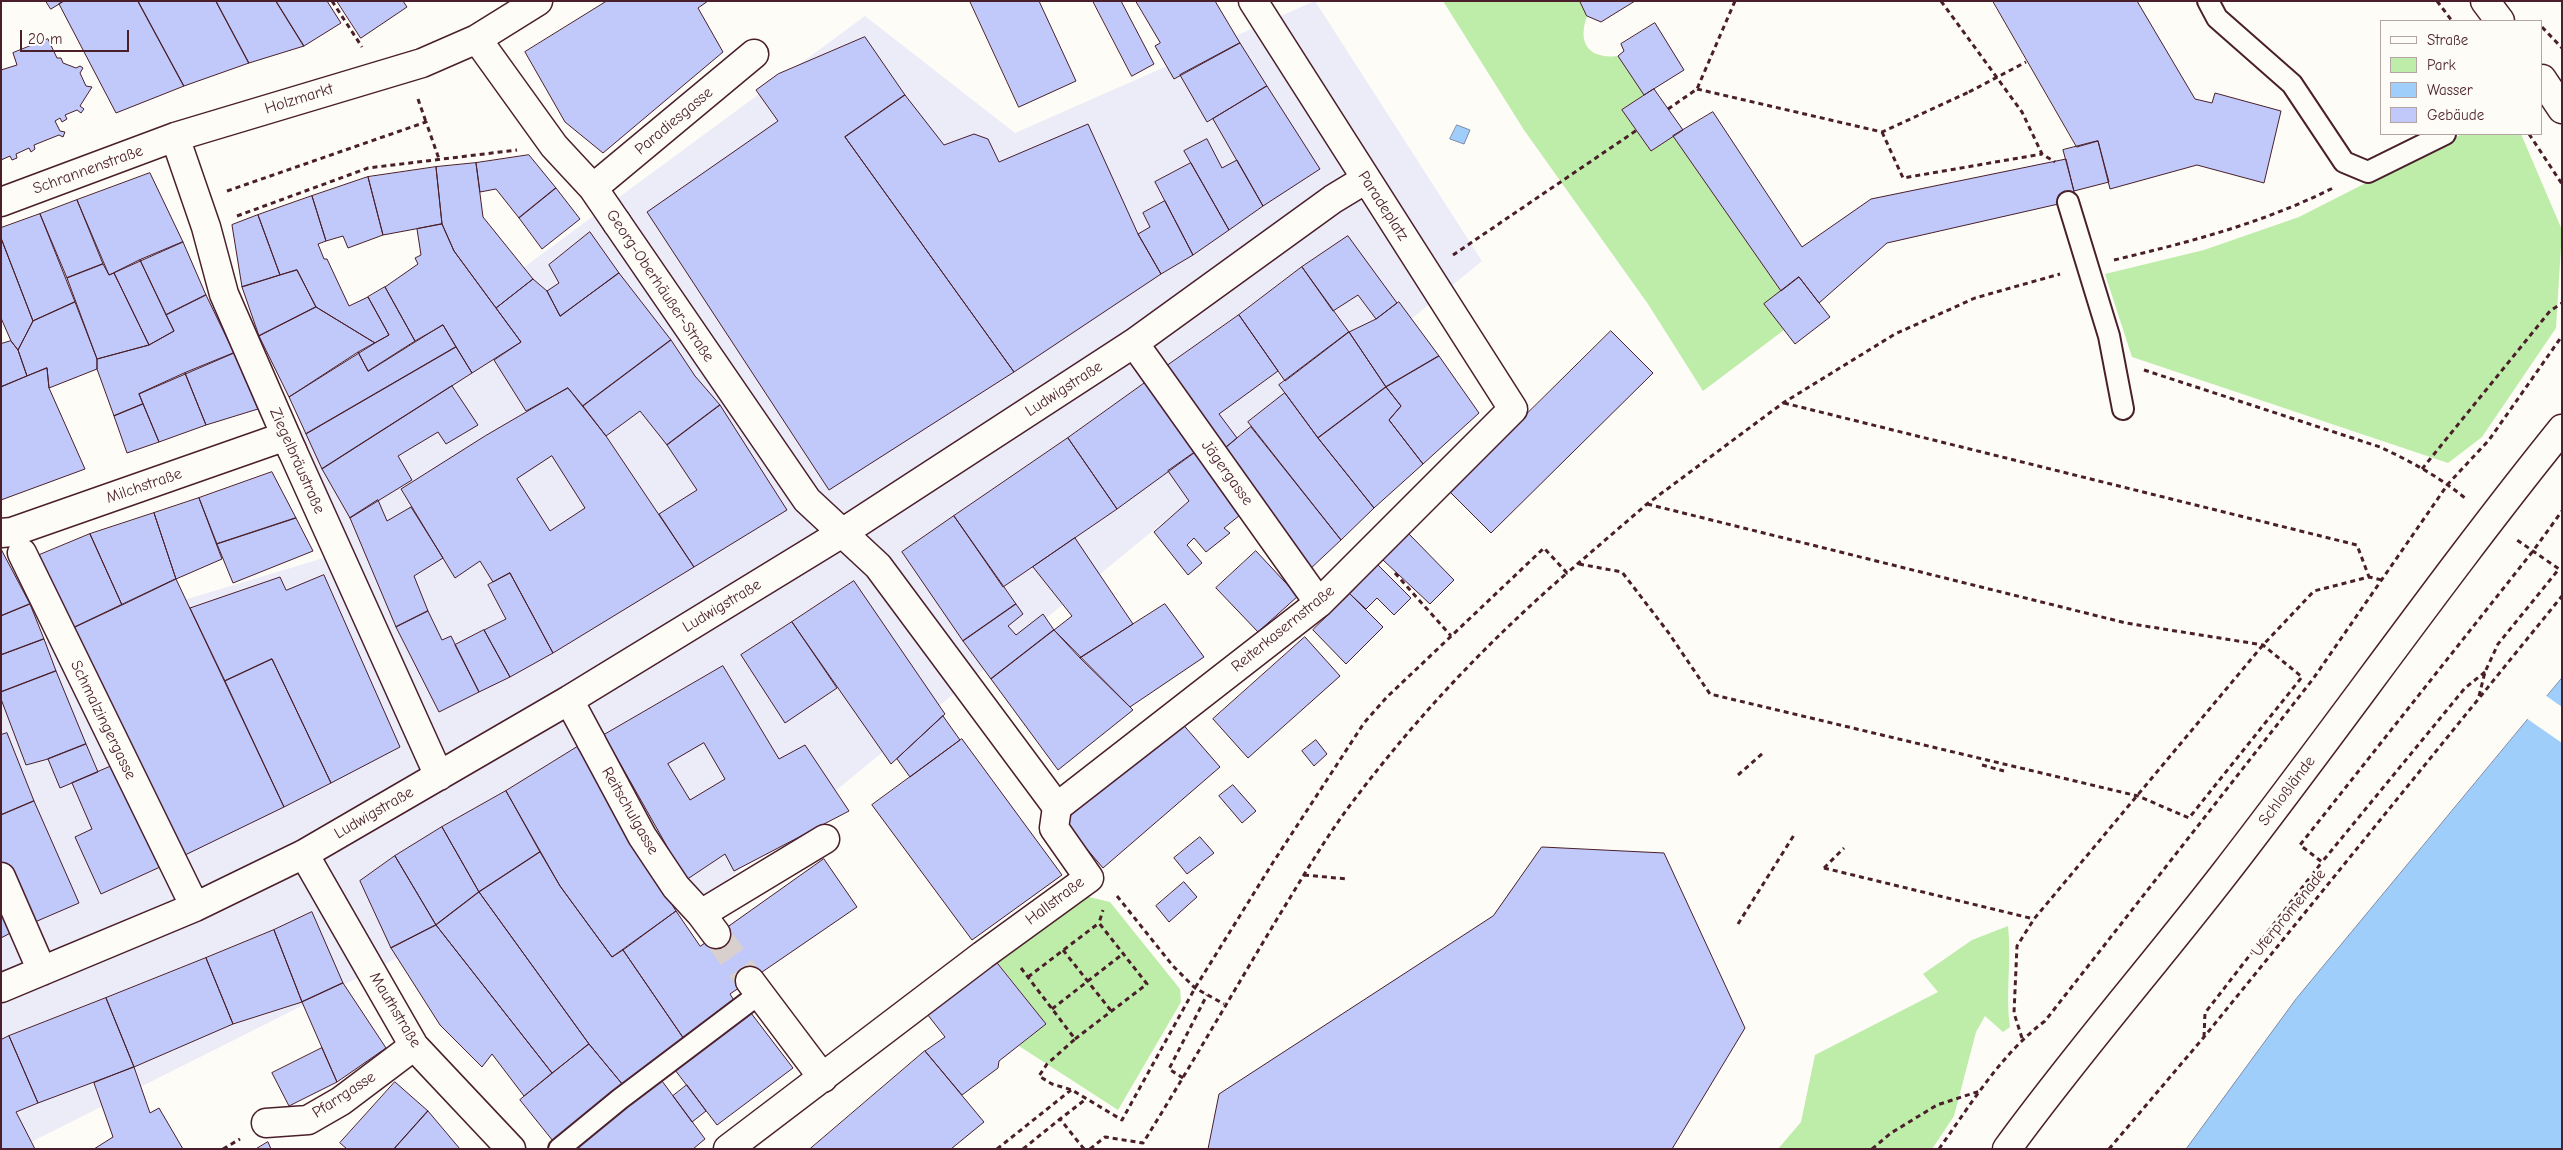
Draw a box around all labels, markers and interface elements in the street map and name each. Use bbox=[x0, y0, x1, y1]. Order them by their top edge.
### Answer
scale bar bbox=[22, 20, 131, 52]
legend bbox=[2380, 20, 2543, 135]
text: 20 m bbox=[28, 30, 62, 48]
text: Straße bbox=[2427, 31, 2468, 49]
text: Park bbox=[2427, 56, 2456, 74]
street label: Holzmarkt bbox=[262, 79, 336, 119]
text: Wasser bbox=[2427, 81, 2473, 99]
street label: Paradiesgasse bbox=[631, 83, 717, 159]
text: Gebäude bbox=[2427, 106, 2484, 124]
street label: Schrannenstraße bbox=[30, 141, 146, 199]
street label: Paradeplatz bbox=[1353, 168, 1413, 244]
street label: Georg-Oberhäußer-Straße bbox=[602, 206, 718, 366]
street label: Ludwigstraße bbox=[1022, 357, 1106, 421]
street label: Ziegelbräustraße bbox=[265, 405, 329, 517]
street label: Jägergasse bbox=[1197, 437, 1257, 509]
street label: Milchstraße bbox=[104, 464, 184, 508]
street label: Ludwigstraße bbox=[679, 575, 765, 637]
street label: Reiterkasernstraße bbox=[1228, 582, 1338, 676]
street label: Schmalzingergasse bbox=[66, 657, 140, 783]
street label: Schloßlände bbox=[2254, 752, 2320, 830]
street label: Reitschulgasse bbox=[597, 764, 663, 858]
street label: Ludwigstraße bbox=[331, 783, 417, 843]
street label: Uferpromenade bbox=[2248, 865, 2330, 961]
street label: Hallstraße bbox=[1022, 873, 1088, 929]
street label: Mauthstraße bbox=[365, 969, 425, 1051]
street label: Pfarrgasse bbox=[309, 1067, 379, 1123]

